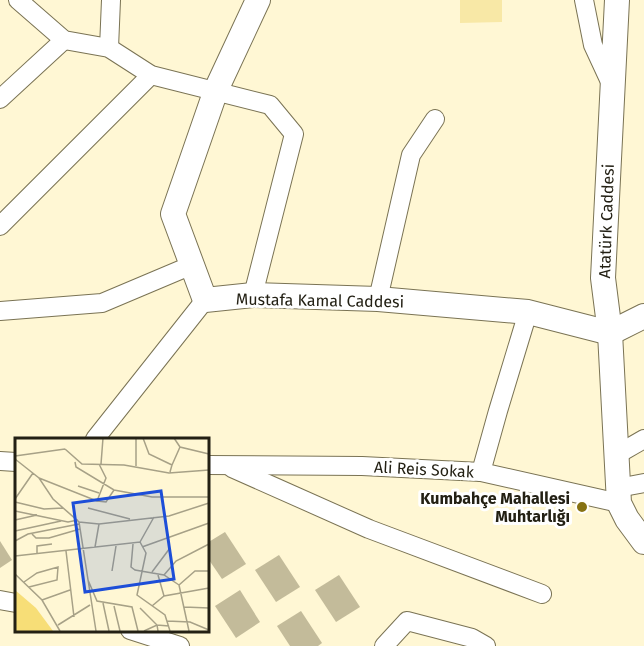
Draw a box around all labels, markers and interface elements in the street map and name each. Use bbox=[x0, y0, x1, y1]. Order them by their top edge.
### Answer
street label: Atatürk Caddesi bbox=[595, 163, 618, 279]
street label: Mustafa Kamal Caddesi bbox=[236, 290, 404, 311]
inset map bbox=[15, 438, 208, 631]
street label: Ali Reis Sokak bbox=[374, 457, 475, 482]
place label: Kumbahçe Mahallesi Muhtarlığı bbox=[420, 489, 570, 526]
marker: Kumbahçe Mahallesi Muhtarlığı bbox=[575, 500, 589, 514]

